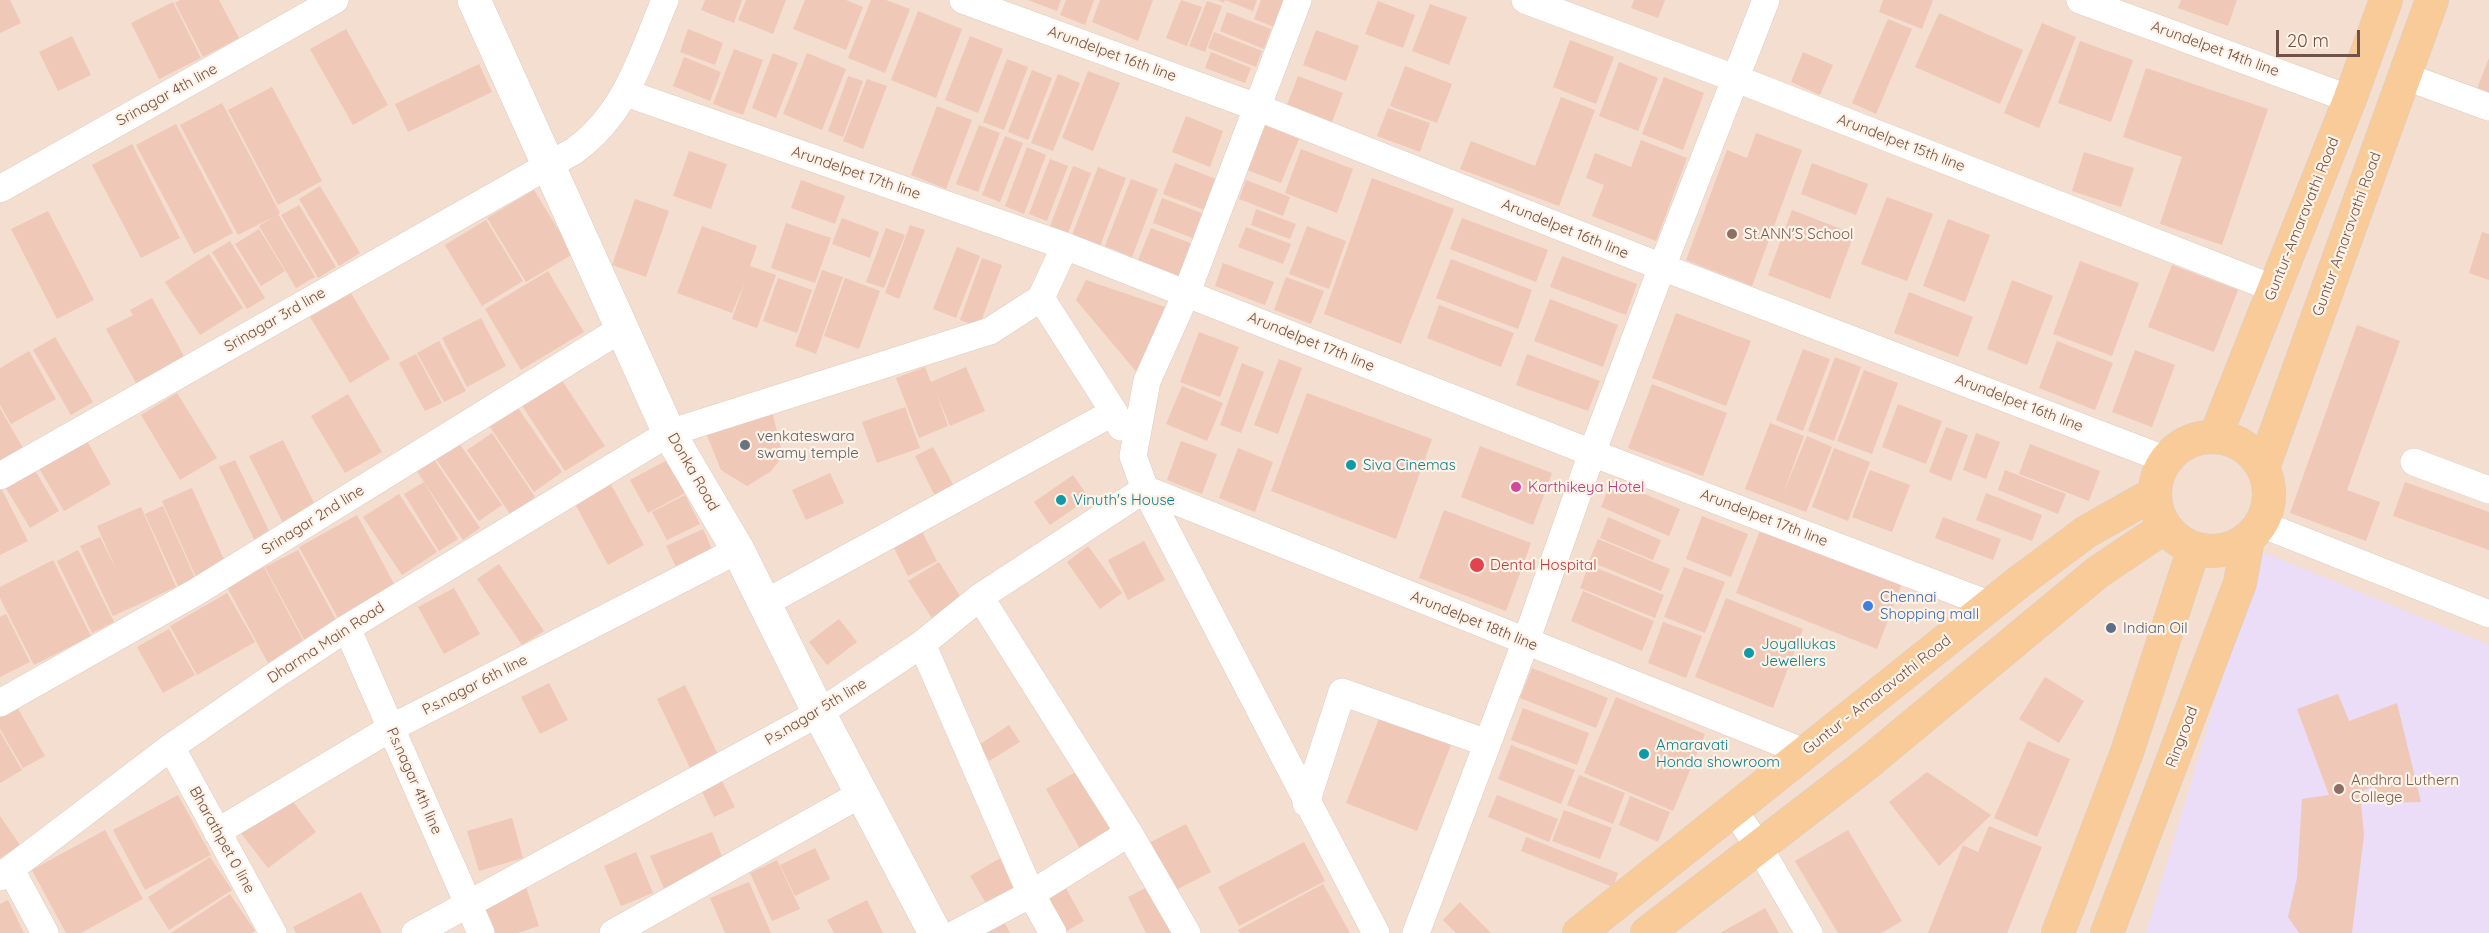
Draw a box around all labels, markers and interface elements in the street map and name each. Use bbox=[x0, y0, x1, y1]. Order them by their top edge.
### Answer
street label: Arundelpet 14th line bbox=[2148, 17, 2282, 81]
scale bar bbox=[2279, 18, 2363, 56]
street label: Arundelpet 16th line bbox=[1045, 22, 1179, 86]
text: 20 m bbox=[2287, 29, 2329, 52]
street label: Srinagar 4th line bbox=[113, 60, 221, 130]
street label: Arundelpet 15th line bbox=[1834, 110, 1968, 176]
street label: Guntur-Amaravathi Road bbox=[2261, 135, 2343, 303]
street label: Arundelpet 17th line bbox=[789, 142, 923, 204]
street label: Guntur Amaravathi Road bbox=[2309, 150, 2385, 318]
street label: Arundelpet 16th line bbox=[1499, 195, 1631, 263]
place label: St.ANN'S School bbox=[1744, 225, 1853, 243]
marker: St.ANN'S School bbox=[1725, 227, 1739, 241]
street label: Srinagar 3rd line bbox=[221, 284, 329, 356]
street label: Arundelpet 17th line bbox=[1245, 308, 1377, 376]
street label: Arundelpet 16th line bbox=[1952, 370, 2086, 436]
place label: venkateswara swamy temple bbox=[757, 427, 859, 462]
street label: Donka Road bbox=[663, 430, 723, 514]
marker: venkateswara swamy temple bbox=[738, 438, 752, 452]
place label: Siva Cinemas bbox=[1363, 456, 1456, 474]
marker: Siva Cinemas bbox=[1344, 458, 1358, 472]
place label: Karthikeya Hotel bbox=[1528, 478, 1644, 496]
marker: Karthikeya Hotel bbox=[1509, 480, 1523, 494]
street label: Srinagar 2nd line bbox=[258, 481, 368, 559]
street label: Arundelpet 17th line bbox=[1698, 485, 1830, 551]
place label: Vinuth's House bbox=[1073, 491, 1175, 509]
marker: Vinuth's House bbox=[1054, 493, 1068, 507]
marker: Dental Hospital bbox=[1468, 556, 1486, 574]
place label: Dental Hospital bbox=[1490, 556, 1597, 574]
street label: Arundelpet 18th line bbox=[1408, 587, 1540, 655]
place label: Chennai Shopping mall bbox=[1880, 588, 1979, 623]
street label: Dharma Main Road bbox=[264, 598, 388, 688]
marker: Chennai Shopping mall bbox=[1861, 599, 1875, 613]
place label: Indian Oil bbox=[2123, 619, 2188, 637]
marker: Indian Oil bbox=[2104, 621, 2118, 635]
street label: Guntur - Amaravathi Road bbox=[1799, 632, 1955, 758]
place label: Joyallukas Jewellers bbox=[1761, 635, 1836, 670]
marker: Joyallukas Jewellers bbox=[1742, 646, 1756, 660]
street label: P.s.nagar 6th line bbox=[419, 651, 531, 719]
street label: P.s.nagar 5th line bbox=[762, 675, 870, 749]
street label: Ringroad bbox=[2162, 704, 2202, 770]
street label: P.s.nagar 4th line bbox=[382, 725, 446, 837]
place label: Amaravati Honda showroom bbox=[1656, 736, 1780, 771]
marker: Amaravati Honda showroom bbox=[1637, 747, 1651, 761]
place label: Andhra Luthern College bbox=[2351, 771, 2459, 806]
marker: Andhra Luthern College bbox=[2332, 782, 2346, 796]
street label: Bharathpet 0 line bbox=[185, 784, 259, 896]

